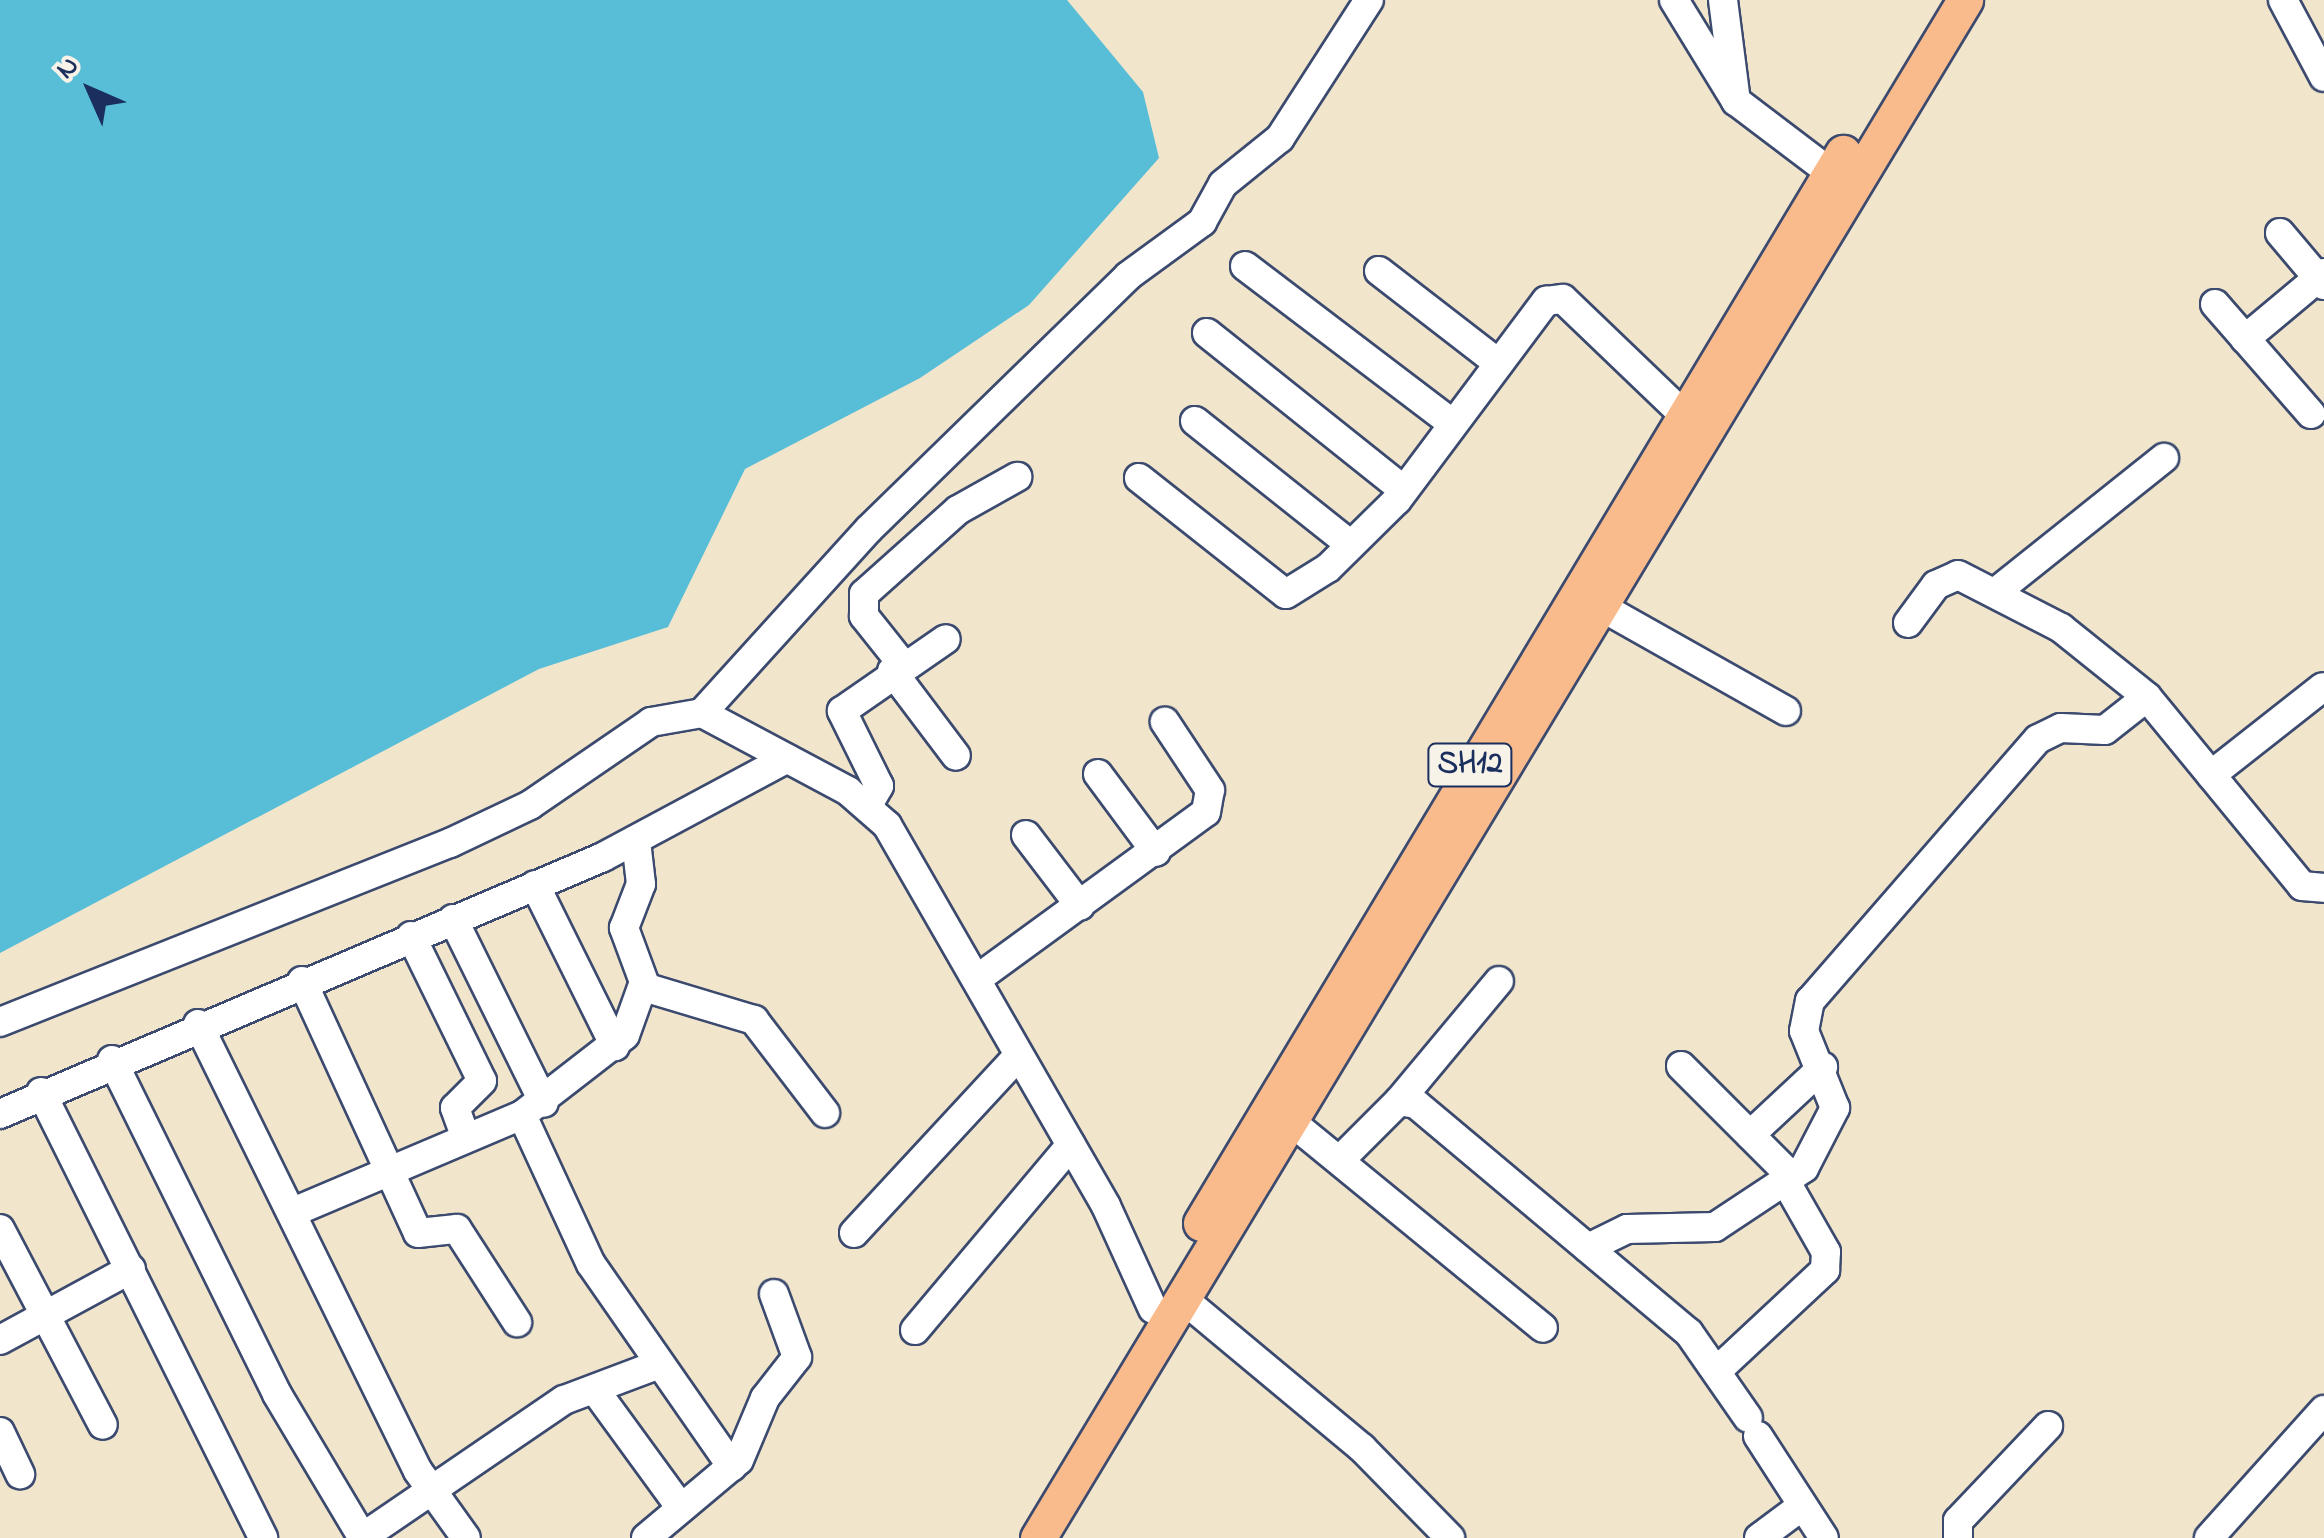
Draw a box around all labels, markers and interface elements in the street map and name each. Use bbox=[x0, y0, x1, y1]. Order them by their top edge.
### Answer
north arrow bbox=[40, 40, 140, 140]
text: N bbox=[47, 47, 90, 90]
road number: SH12 bbox=[1425, 738, 1515, 792]

